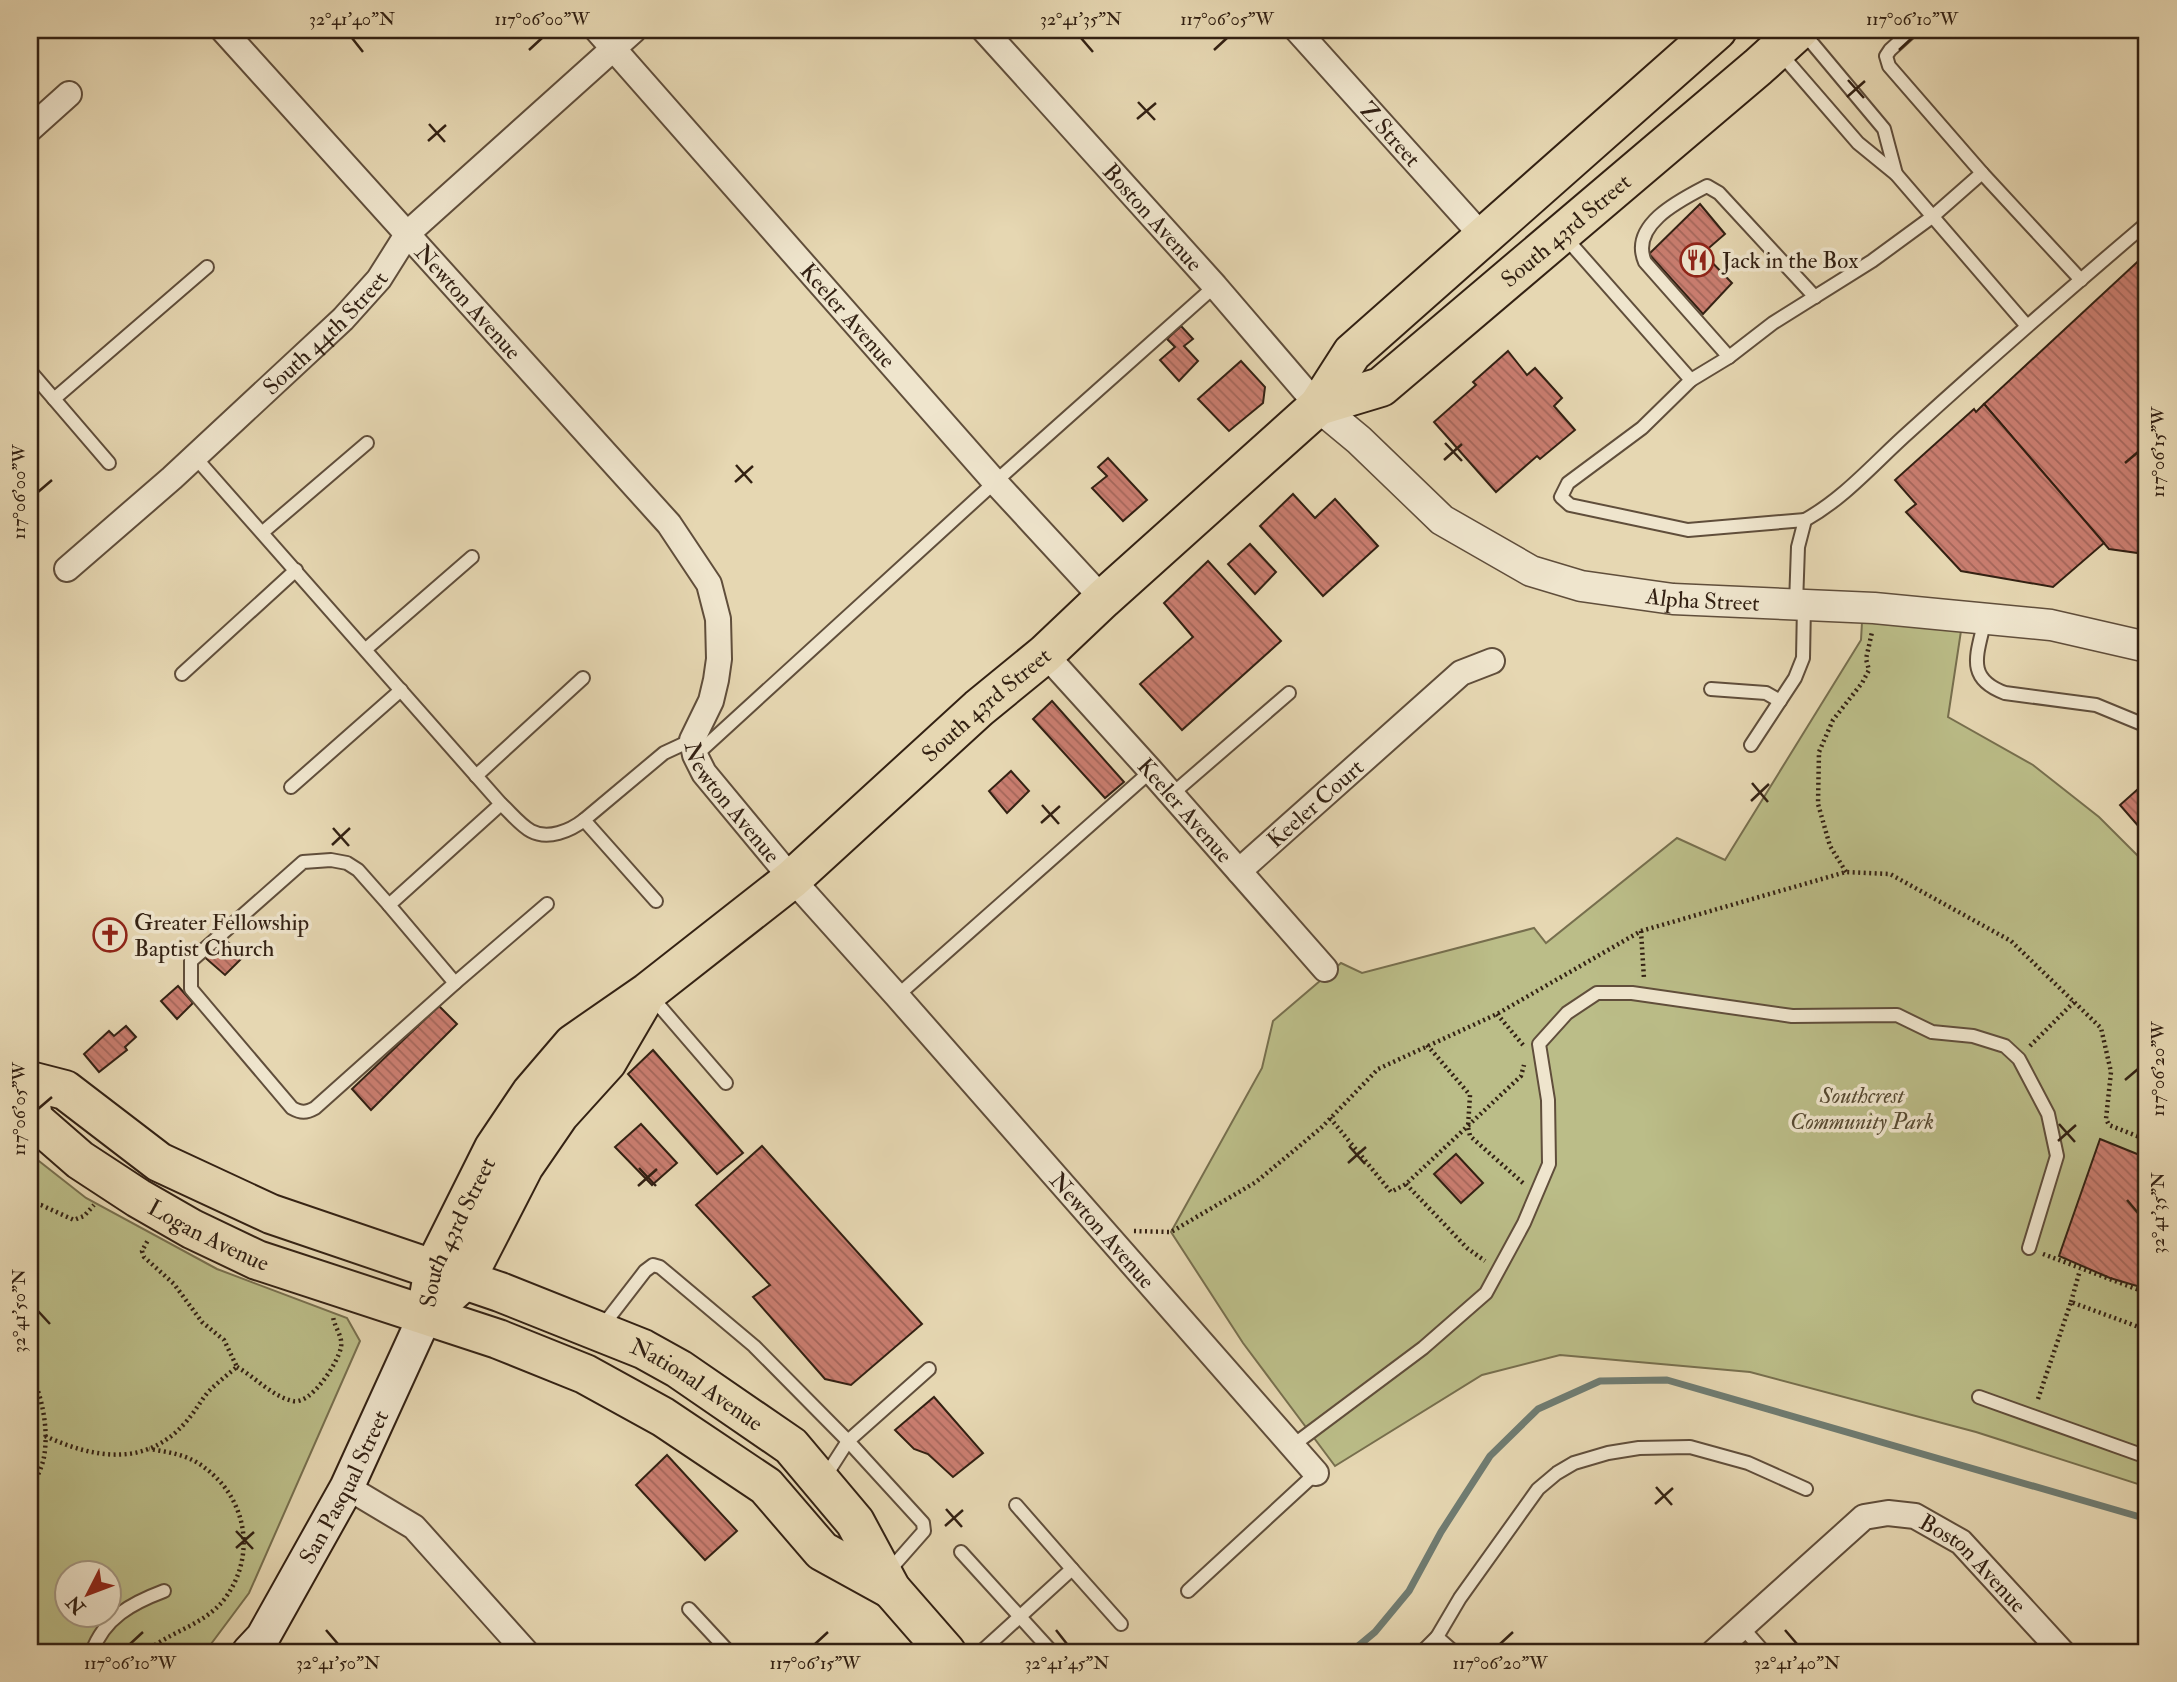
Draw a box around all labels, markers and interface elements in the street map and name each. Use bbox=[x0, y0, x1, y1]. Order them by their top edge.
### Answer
text: 32°41'40"N bbox=[309, 8, 395, 31]
text: 117°06'00"W bbox=[494, 8, 590, 31]
text: 32°41'35"N bbox=[1040, 8, 1122, 31]
text: 117°06'05"W bbox=[1180, 8, 1275, 31]
text: 117°06'10"W bbox=[1866, 8, 1959, 31]
street label: Z Street bbox=[1354, 96, 1427, 173]
street label: Boston Avenue bbox=[1097, 157, 1209, 278]
street label: South 43rd Street bbox=[1495, 167, 1637, 294]
street label: Newton Avenue bbox=[409, 238, 528, 366]
restaurant icon: Jack in the Box bbox=[1678, 241, 1716, 279]
place label: Jack in the Box bbox=[1721, 246, 1858, 275]
street label: Keeler Avenue bbox=[794, 257, 902, 374]
street label: South 44th Street bbox=[256, 266, 395, 401]
text: 117°06'15"W bbox=[2147, 406, 2170, 497]
text: 117°06'00"W bbox=[8, 444, 31, 540]
street label: Alpha Street bbox=[1643, 581, 1760, 617]
street label: South 43rd Street bbox=[915, 641, 1057, 768]
street label: Newton Avenue bbox=[678, 739, 787, 869]
street label: Keeler Avenue bbox=[1131, 752, 1240, 869]
street label: Keeler Court bbox=[1261, 752, 1369, 854]
place label: Greater Fellowship Baptist Church bbox=[134, 908, 309, 964]
church icon: Greater Fellowship Baptist Church bbox=[91, 916, 129, 954]
text: 117°06'20"W bbox=[2147, 1021, 2170, 1116]
text: 117°06'05"W bbox=[8, 1061, 31, 1156]
park label: Southcrest Community Park bbox=[1790, 1081, 1934, 1136]
street label: South 43rd Street bbox=[413, 1152, 502, 1309]
street label: Newton Avenue bbox=[1044, 1166, 1162, 1295]
text: 32°41'35"N bbox=[2147, 1172, 2170, 1254]
street label: Logan Avenue bbox=[143, 1192, 273, 1278]
text: 32°41'50"N bbox=[8, 1269, 31, 1353]
street label: National Avenue bbox=[626, 1331, 769, 1437]
street label: San Pasqual Street bbox=[292, 1405, 395, 1569]
street label: Boston Avenue bbox=[1915, 1507, 2033, 1619]
north arrow bbox=[52, 1560, 122, 1630]
text: N bbox=[61, 1590, 91, 1620]
text: 117°06'10"W bbox=[84, 1652, 177, 1675]
text: 32°41'50"N bbox=[296, 1652, 380, 1675]
text: 117°06'15"W bbox=[770, 1652, 861, 1675]
text: 32°41'45"N bbox=[1025, 1652, 1109, 1675]
text: 117°06'20"W bbox=[1453, 1652, 1548, 1675]
text: 32°41'40"N bbox=[1754, 1652, 1840, 1675]

